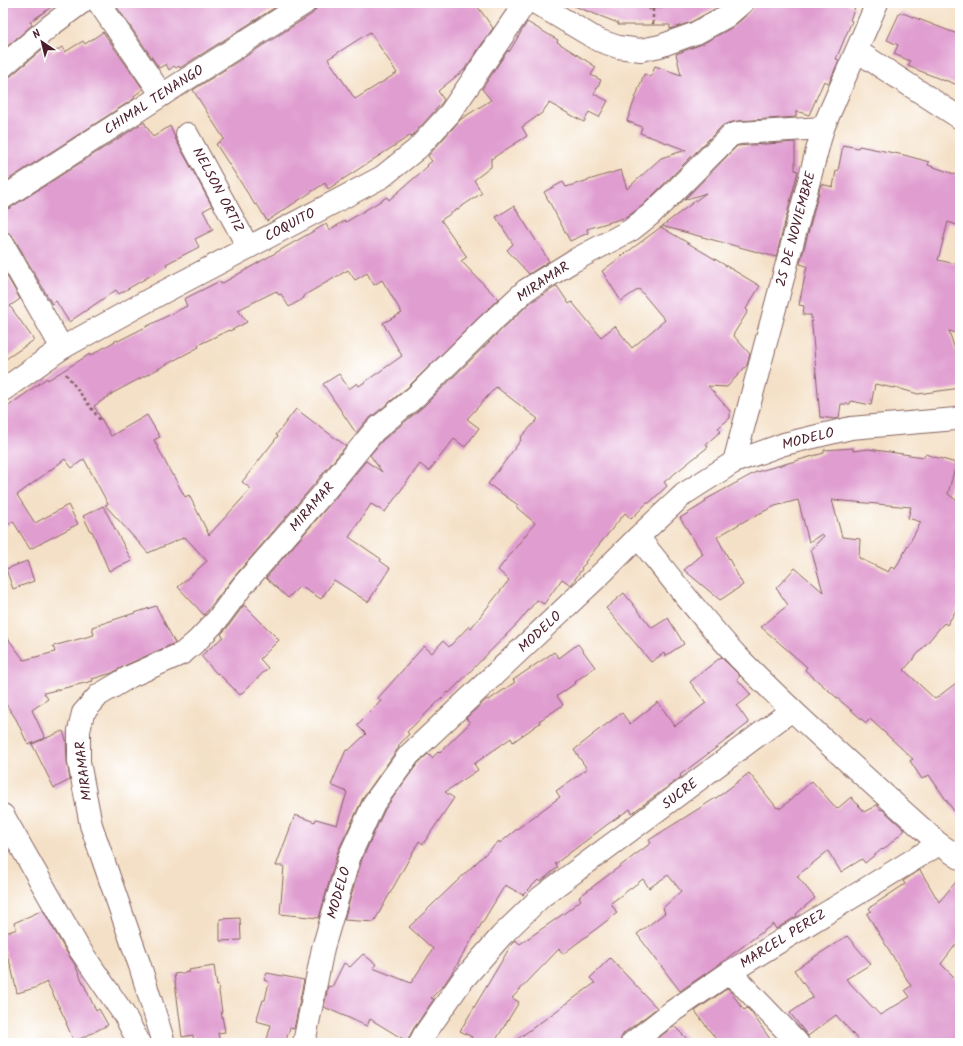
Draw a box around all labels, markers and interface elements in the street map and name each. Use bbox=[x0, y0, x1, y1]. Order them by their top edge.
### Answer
north arrow bbox=[22, 22, 62, 62]
text: N bbox=[29, 25, 45, 44]
street label: CHIMAL TENANGO bbox=[100, 59, 209, 141]
street label: NELSON ORTIZ bbox=[186, 143, 250, 237]
street label: 25 DE NOVIEMBRE bbox=[770, 168, 822, 289]
street label: COQUITO bbox=[261, 202, 320, 248]
street label: MIRAMAR bbox=[512, 256, 574, 308]
street label: MODELO bbox=[780, 422, 837, 456]
street label: MIRAMAR bbox=[284, 477, 340, 537]
street label: MODELO bbox=[513, 606, 567, 658]
street label: MIRAMAR bbox=[69, 740, 99, 802]
street label: SUCRE bbox=[657, 773, 703, 815]
street label: MODELO bbox=[321, 864, 357, 922]
street label: MARCEL PEREZ bbox=[735, 904, 831, 974]

